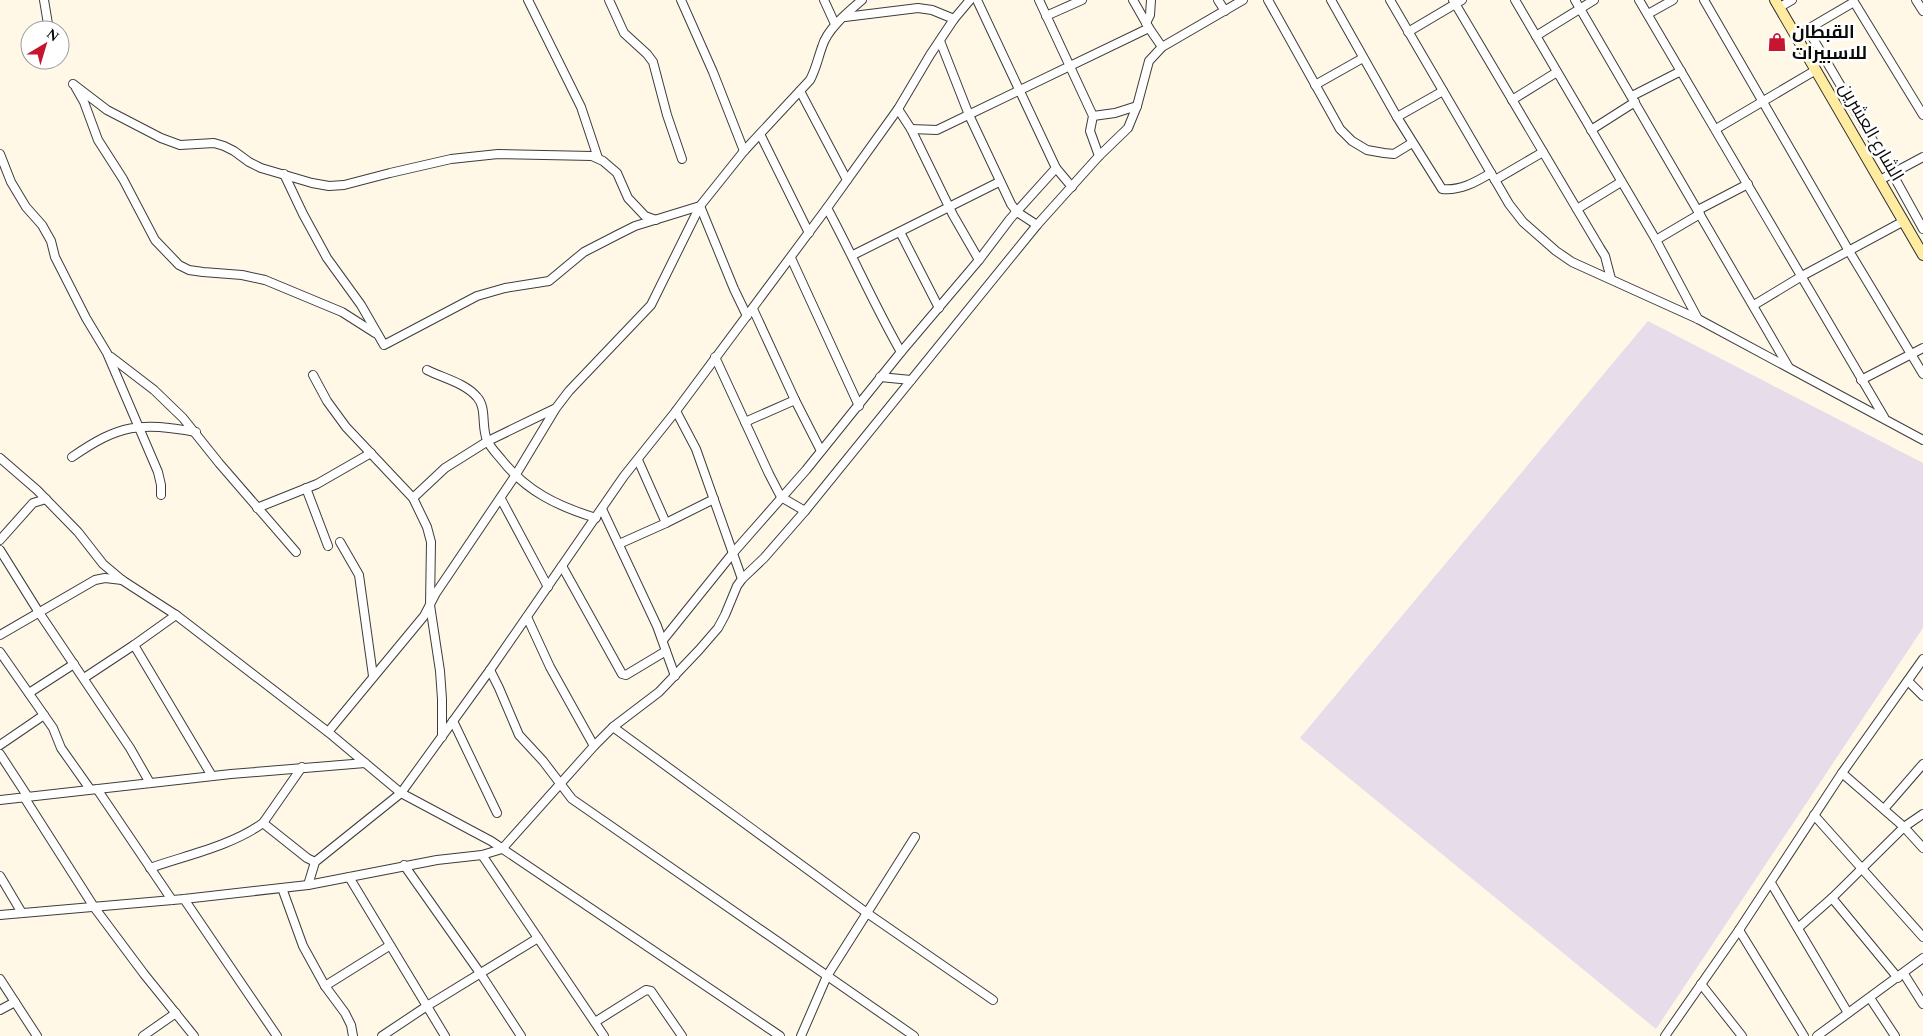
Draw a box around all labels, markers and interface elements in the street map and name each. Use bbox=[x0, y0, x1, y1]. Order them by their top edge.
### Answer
place label: القبطان للاسبيرات bbox=[1792, 19, 1867, 67]
north arrow bbox=[20, 20, 70, 70]
text: N bbox=[42, 23, 64, 47]
shop icon: القبطان للاسبيرات bbox=[1766, 31, 1788, 53]
street label: الشارع العشرين bbox=[1832, 77, 1910, 187]

